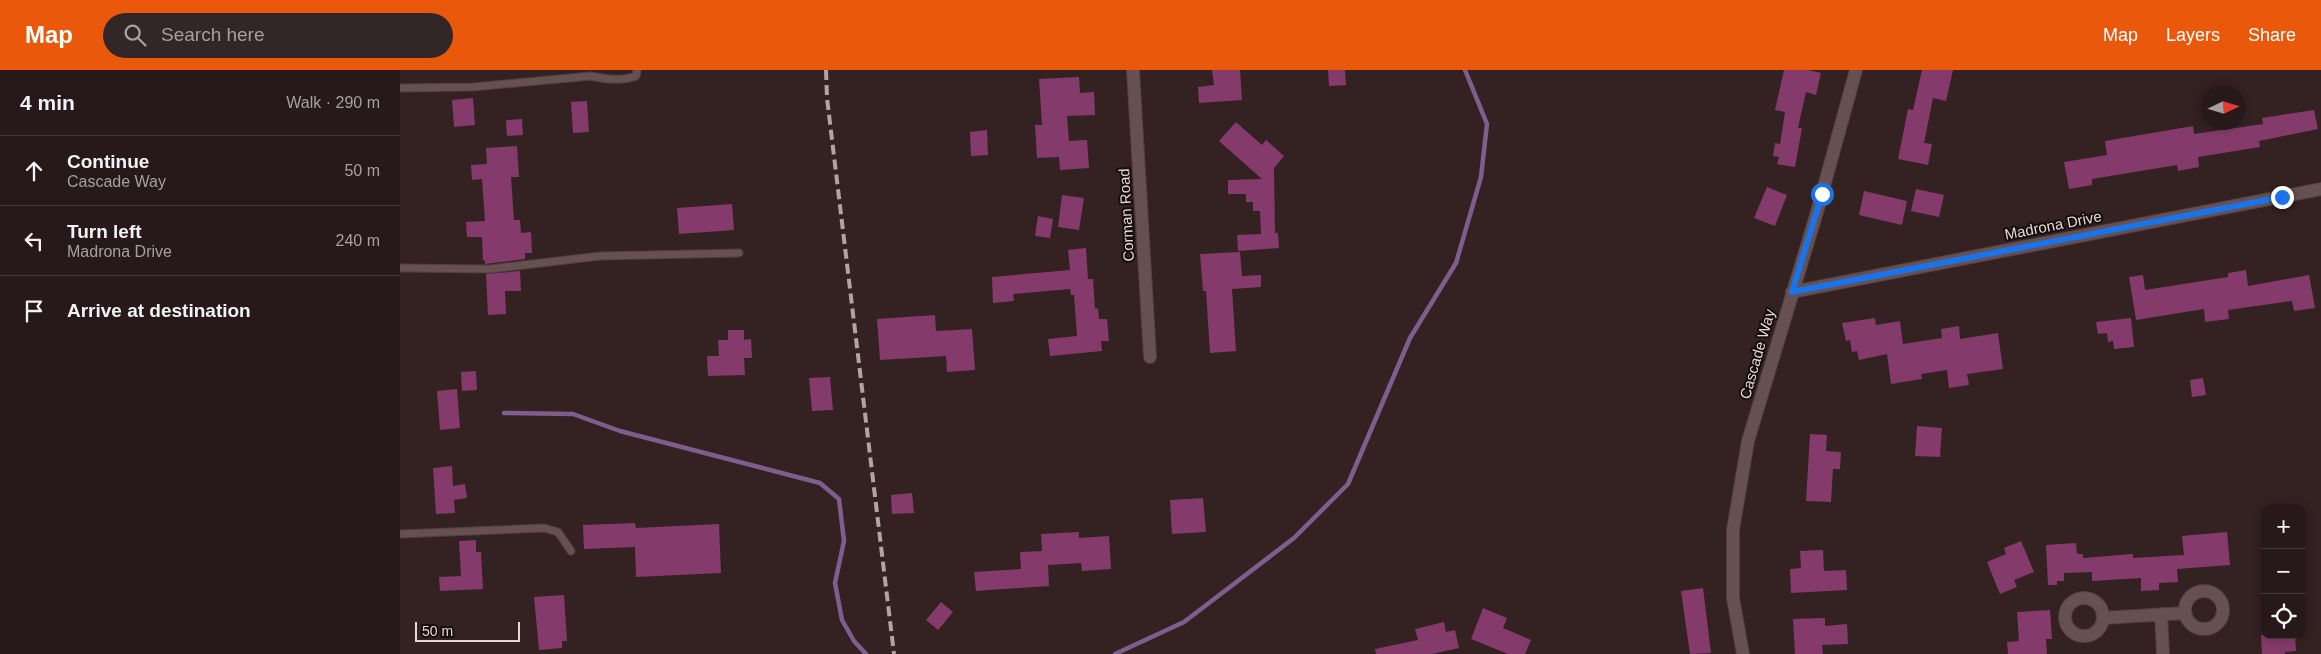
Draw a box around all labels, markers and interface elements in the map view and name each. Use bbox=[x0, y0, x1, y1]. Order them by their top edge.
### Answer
search box bbox=[103, 13, 453, 58]
text: Map bbox=[25, 21, 73, 48]
icon: search bbox=[121, 21, 149, 49]
text: Search here bbox=[161, 24, 265, 45]
text: Map bbox=[2103, 25, 2138, 45]
text: Layers bbox=[2166, 25, 2220, 45]
text: Share bbox=[2248, 25, 2296, 45]
north arrow bbox=[2201, 85, 2246, 130]
text: 4 min bbox=[20, 91, 75, 114]
text: Walk · 290 m bbox=[286, 94, 380, 111]
text: Continue bbox=[67, 151, 149, 172]
icon: ahead bbox=[20, 157, 48, 185]
text: 50 m bbox=[344, 162, 380, 179]
street label: Corman Road bbox=[1115, 168, 1137, 262]
text: Cascade Way bbox=[67, 173, 166, 190]
route start bbox=[1811, 183, 1834, 206]
route end bbox=[2271, 186, 2294, 209]
street label: Madrona Drive bbox=[2003, 207, 2103, 243]
text: Turn left bbox=[67, 221, 142, 242]
icon: left bbox=[20, 227, 48, 255]
text: 240 m bbox=[336, 232, 380, 249]
text: Madrona Drive bbox=[67, 243, 172, 260]
icon: arrive bbox=[20, 297, 48, 325]
text: Arrive at destination bbox=[67, 300, 251, 321]
street label: Cascade Way bbox=[1736, 307, 1778, 401]
map controls bbox=[2261, 504, 2306, 639]
button: + bbox=[2261, 504, 2306, 549]
button: − bbox=[2261, 549, 2306, 594]
button: locate bbox=[2261, 594, 2306, 639]
scale bar bbox=[415, 619, 520, 642]
text: 50 m bbox=[422, 623, 453, 639]

